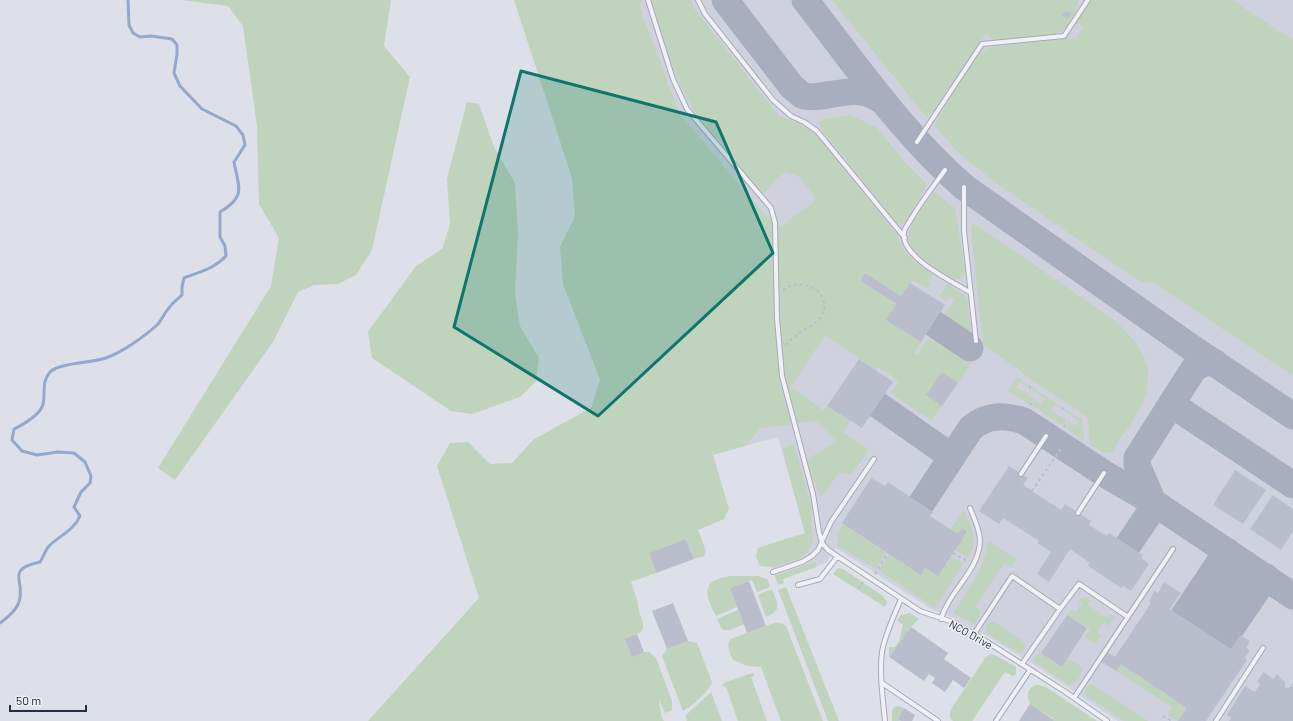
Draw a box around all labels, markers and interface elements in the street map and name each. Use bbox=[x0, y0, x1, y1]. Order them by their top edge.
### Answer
street label: NCO Drive bbox=[947, 617, 995, 651]
scale bar bbox=[10, 687, 86, 713]
text: 50 m bbox=[16, 693, 41, 707]

